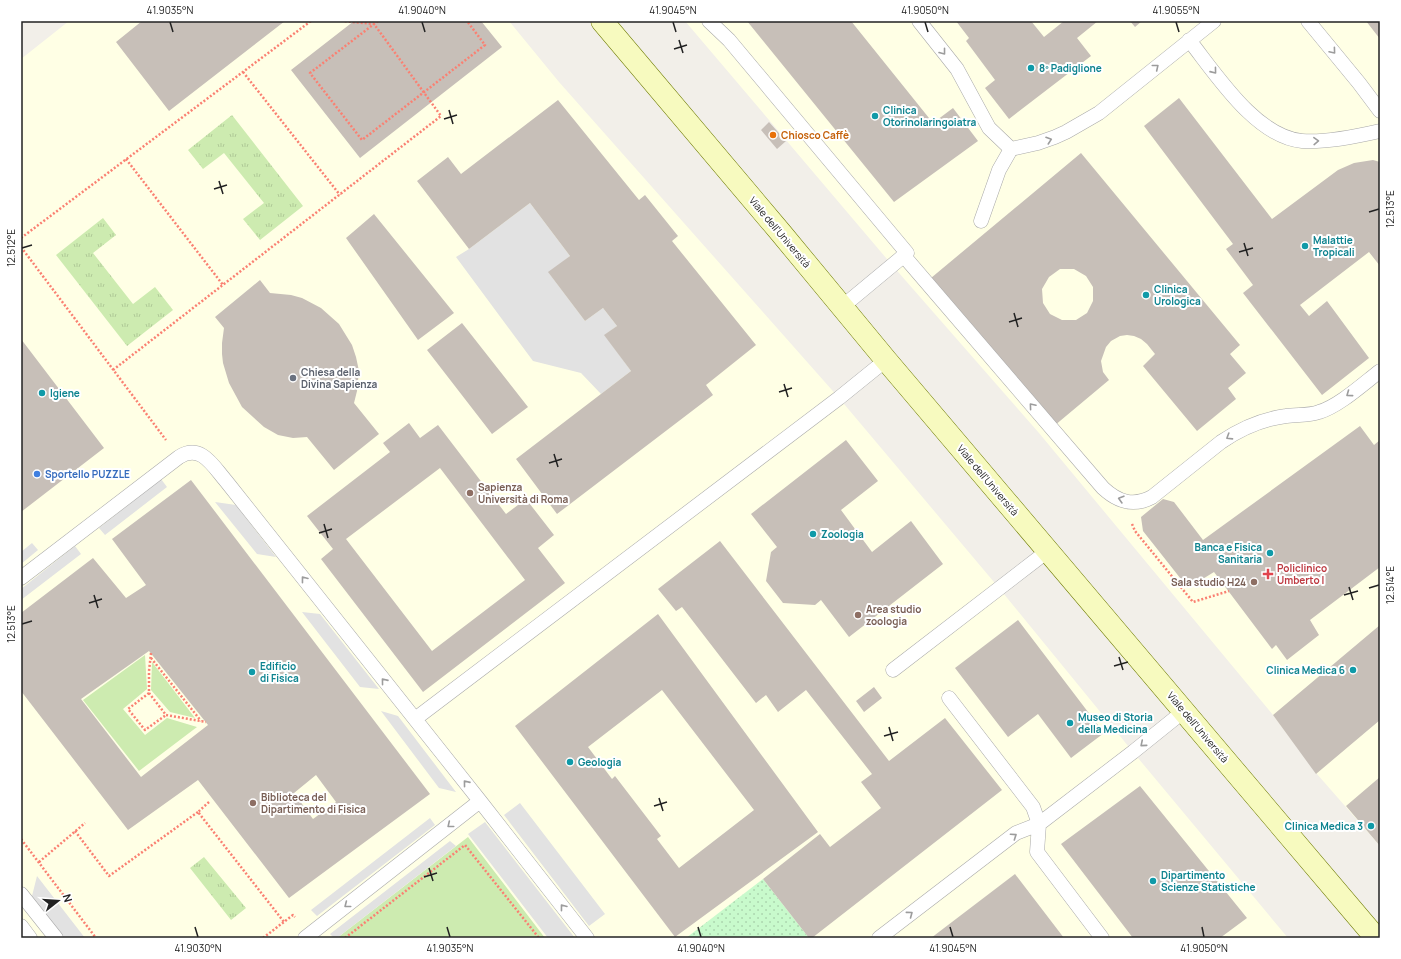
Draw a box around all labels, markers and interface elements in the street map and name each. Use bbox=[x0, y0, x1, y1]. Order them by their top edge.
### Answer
text: 41.9035°N bbox=[147, 3, 194, 17]
text: 41.9040°N bbox=[398, 3, 446, 17]
text: 41.9045°N bbox=[649, 3, 697, 17]
text: 41.9050°N bbox=[901, 3, 949, 17]
text: 41.9055°N bbox=[1152, 3, 1200, 17]
one-way arrow bbox=[1328, 46, 1335, 54]
one-way arrow bbox=[939, 47, 946, 54]
place label: 8º Padiglione bbox=[1039, 61, 1102, 75]
marker: 8º Padiglione bbox=[1026, 63, 1036, 73]
one-way arrow bbox=[1151, 65, 1158, 72]
one-way arrow bbox=[1209, 66, 1216, 73]
place label: Clinica Otorinolaringoiatra bbox=[883, 103, 977, 129]
marker: Clinica Otorinolaringoiatra bbox=[870, 111, 880, 121]
place label: Chiosco Caffè bbox=[781, 128, 849, 142]
marker: Chiosco Caffè bbox=[768, 130, 778, 140]
one-way arrow bbox=[1045, 136, 1052, 144]
one-way arrow bbox=[1313, 137, 1319, 145]
text: 12.513°E bbox=[1383, 190, 1397, 228]
street label: Viale dell'Università bbox=[746, 194, 814, 270]
text: 12.512°E bbox=[4, 229, 18, 267]
place label: Malattie Tropicali bbox=[1313, 233, 1355, 259]
marker: Malattie Tropicali bbox=[1300, 241, 1310, 251]
place label: Clinica Urologica bbox=[1154, 282, 1201, 308]
marker: Clinica Urologica bbox=[1141, 290, 1151, 300]
place label: Chiesa della Divina Sapienza bbox=[301, 365, 378, 391]
marker: Chiesa della Divina Sapienza bbox=[288, 373, 298, 383]
place label: Igiene bbox=[50, 386, 80, 400]
marker: Igiene bbox=[37, 388, 47, 398]
one-way arrow bbox=[1346, 389, 1353, 396]
one-way arrow bbox=[1029, 404, 1036, 411]
one-way arrow bbox=[1226, 433, 1233, 440]
street label: Viale dell'Università bbox=[954, 442, 1022, 518]
place label: Sportello PUZZLE bbox=[45, 467, 130, 481]
marker: Sportello PUZZLE bbox=[32, 469, 42, 479]
place label: Sapienza Università di Roma bbox=[478, 480, 568, 506]
marker: Sapienza Università di Roma bbox=[465, 488, 475, 498]
one-way arrow bbox=[1117, 495, 1124, 504]
place label: Zoologia bbox=[821, 527, 864, 541]
marker: Zoologia bbox=[808, 529, 818, 539]
place label: Banca e Fisica Sanitaria bbox=[1195, 540, 1262, 566]
marker: Banca e Fisica Sanitaria bbox=[1265, 548, 1275, 558]
place label: Policlinico Umberto I bbox=[1277, 561, 1327, 587]
text: 12.514°E bbox=[1383, 566, 1397, 604]
marker: Policlinico Umberto I bbox=[1262, 568, 1274, 580]
place label: Sala studio H24 bbox=[1171, 575, 1246, 589]
one-way arrow bbox=[301, 577, 308, 584]
marker: Sala studio H24 bbox=[1249, 577, 1259, 587]
place label: Area studio zoologia bbox=[866, 602, 921, 628]
text: 12.513°E bbox=[4, 605, 18, 643]
marker: Area studio zoologia bbox=[853, 610, 863, 620]
place label: Edificio di Fisica bbox=[260, 659, 299, 685]
place label: Clinica Medica 6 bbox=[1266, 663, 1345, 677]
marker: Clinica Medica 6 bbox=[1348, 665, 1358, 675]
marker: Edificio di Fisica bbox=[247, 667, 257, 677]
one-way arrow bbox=[382, 679, 389, 686]
street label: Viale dell'Università bbox=[1164, 689, 1232, 765]
place label: Museo di Storia della Medicina bbox=[1078, 710, 1153, 736]
marker: Museo di Storia della Medicina bbox=[1065, 718, 1075, 728]
one-way arrow bbox=[1140, 740, 1147, 747]
place label: Geologia bbox=[578, 755, 621, 769]
marker: Geologia bbox=[565, 757, 575, 767]
one-way arrow bbox=[463, 780, 470, 787]
place label: Biblioteca del Dipartimento di Fisica bbox=[261, 790, 366, 816]
marker: Biblioteca del Dipartimento di Fisica bbox=[248, 798, 258, 808]
place label: Clinica Medica 3 bbox=[1285, 819, 1363, 833]
one-way arrow bbox=[447, 820, 454, 827]
marker: Clinica Medica 3 bbox=[1366, 821, 1376, 831]
one-way arrow bbox=[1010, 833, 1017, 841]
place label: Dipartimento Scienze Statistiche bbox=[1161, 868, 1255, 894]
marker: Dipartimento Scienze Statistiche bbox=[1148, 876, 1158, 886]
north arrow bbox=[38, 881, 78, 921]
text: N bbox=[60, 892, 76, 904]
one-way arrow bbox=[344, 900, 351, 907]
one-way arrow bbox=[561, 905, 568, 912]
one-way arrow bbox=[906, 912, 913, 919]
text: 41.9030°N bbox=[174, 941, 222, 955]
text: 41.9035°N bbox=[427, 941, 474, 955]
text: 41.9040°N bbox=[677, 941, 725, 955]
text: 41.9045°N bbox=[929, 941, 977, 955]
text: 41.9050°N bbox=[1180, 941, 1228, 955]

